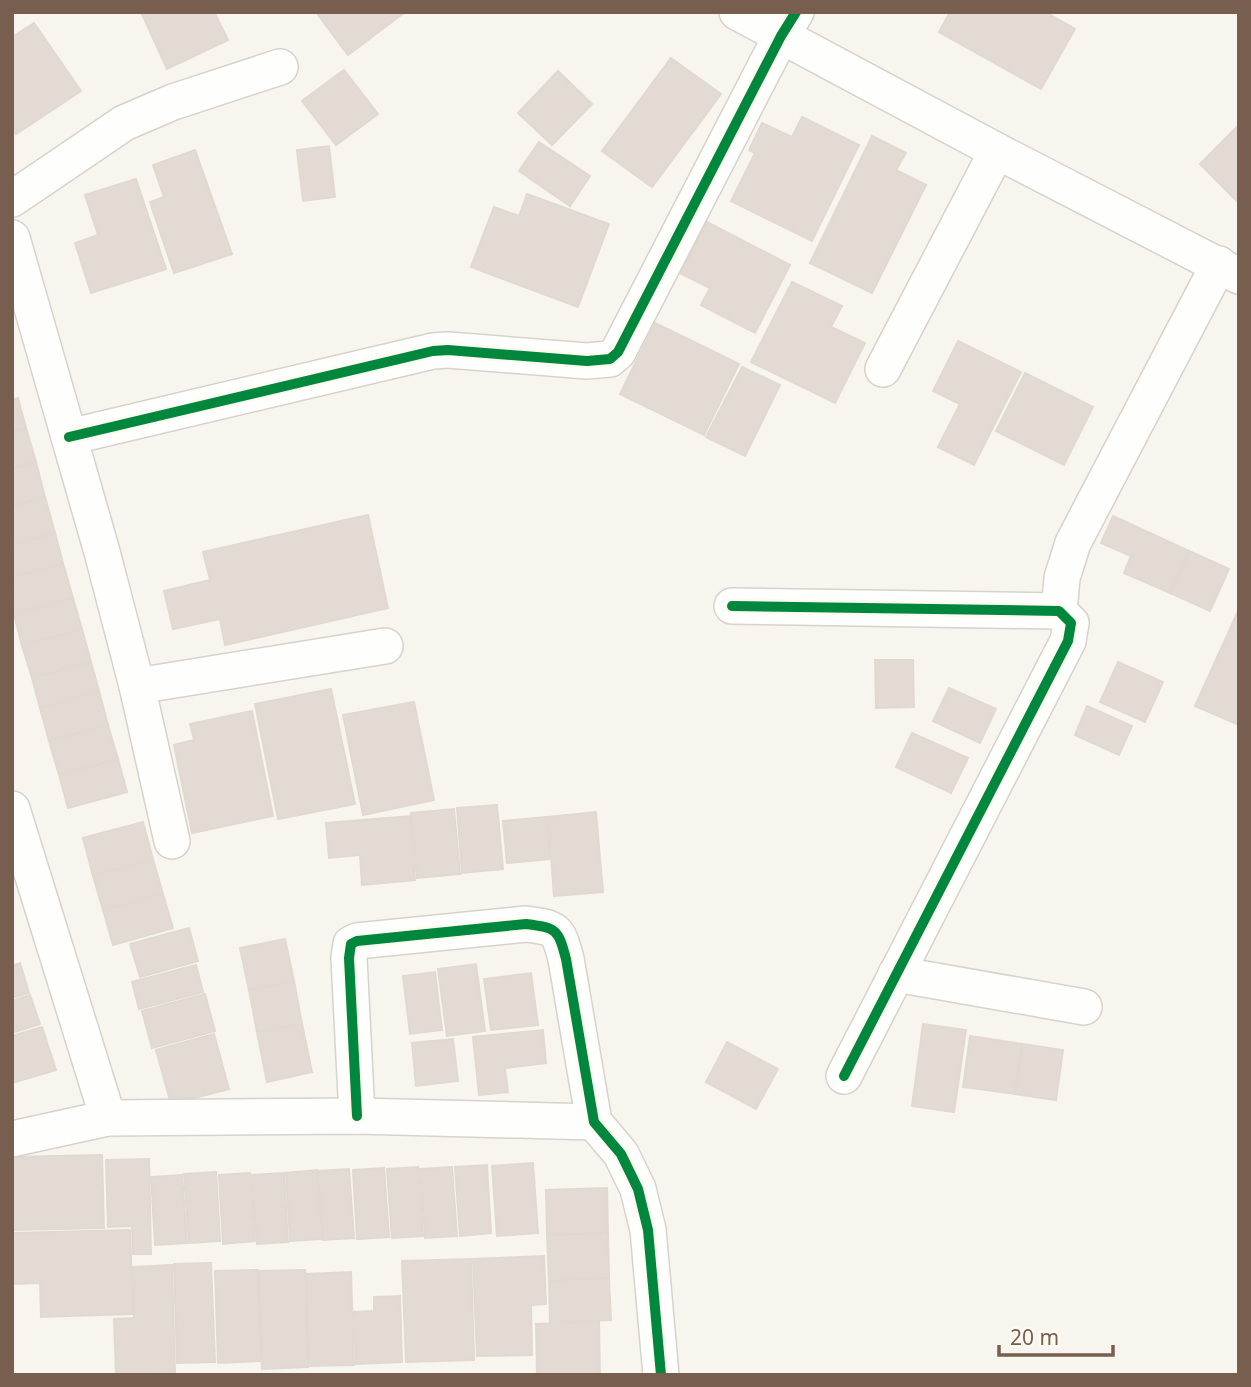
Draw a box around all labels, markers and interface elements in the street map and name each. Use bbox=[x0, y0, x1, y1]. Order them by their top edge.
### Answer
scale bar bbox=[999, 1314, 1113, 1358]
text: 20 m bbox=[1010, 1323, 1059, 1351]

